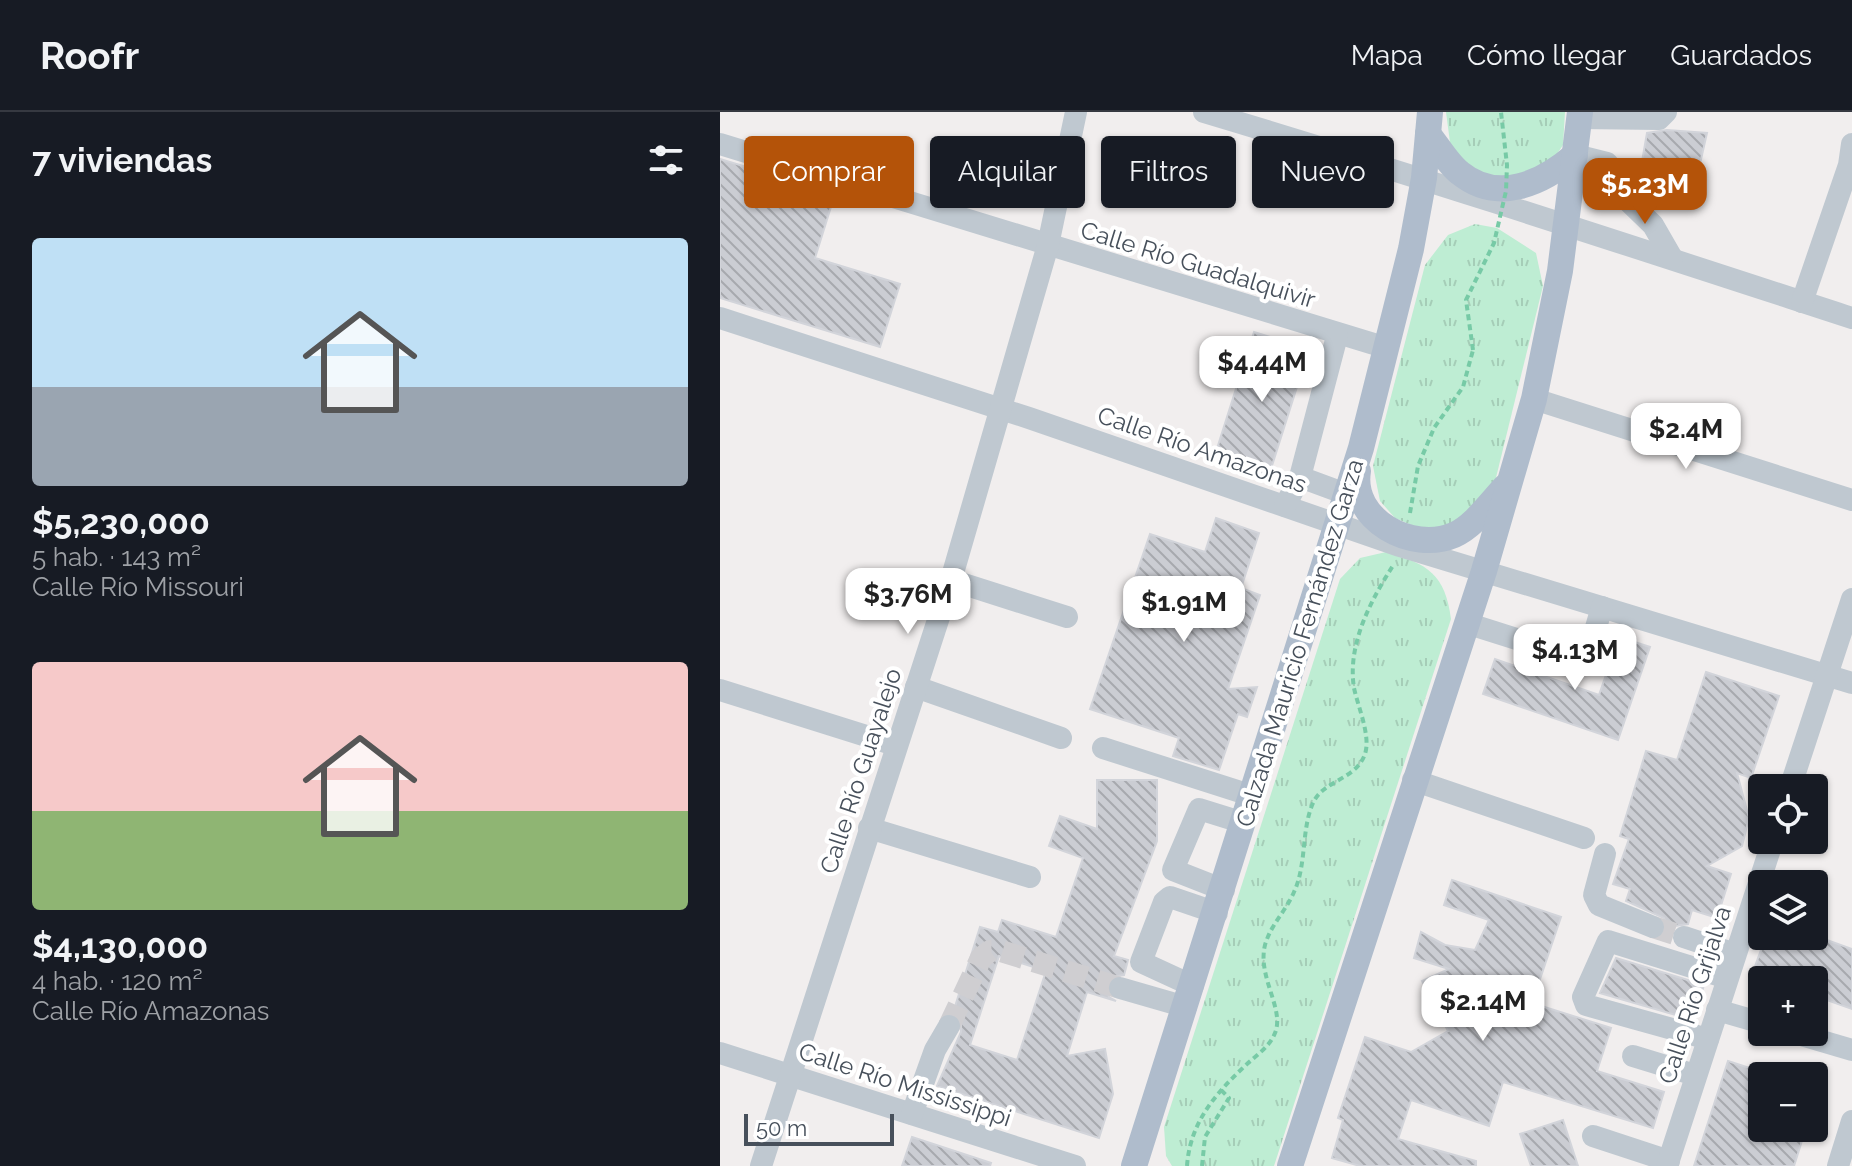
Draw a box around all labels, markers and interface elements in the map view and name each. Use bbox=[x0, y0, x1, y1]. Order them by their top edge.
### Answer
text: Roofr bbox=[40, 33, 139, 78]
text: Mapa bbox=[1351, 39, 1423, 72]
text: Cómo llegar bbox=[1467, 39, 1626, 72]
text: Guardados bbox=[1670, 39, 1812, 72]
chip: Comprar bbox=[744, 136, 914, 208]
chip: Alquilar bbox=[930, 136, 1085, 208]
chip: Filtros bbox=[1101, 136, 1236, 208]
chip: Nuevo bbox=[1252, 136, 1394, 208]
icon: filters bbox=[644, 138, 688, 182]
text: 7 viviendas bbox=[32, 140, 212, 180]
pin: $5.23M bbox=[1580, 158, 1710, 226]
text: $5.23M bbox=[1601, 169, 1689, 199]
street label: Calle Río Guadalquivir bbox=[1077, 215, 1320, 314]
icon: home bbox=[288, 290, 432, 434]
pin: $4.44M bbox=[1197, 336, 1327, 404]
text: $4.44M bbox=[1217, 347, 1307, 377]
street label: Calle Río Amazonas bbox=[1094, 400, 1310, 499]
pin: $2.4M bbox=[1630, 403, 1742, 471]
text: $2.4M bbox=[1649, 414, 1723, 444]
street label: Calzada Mauricio Fernández Garza bbox=[1230, 455, 1369, 830]
text: $5,230,000 bbox=[32, 502, 210, 542]
text: 5 hab. · 143 m² bbox=[32, 542, 201, 572]
pin: $3.76M bbox=[843, 568, 973, 636]
text: Calle Río Missouri bbox=[32, 572, 244, 602]
pin: $1.91M bbox=[1119, 576, 1249, 644]
text: $3.76M bbox=[863, 579, 953, 609]
text: $1.91M bbox=[1141, 587, 1227, 617]
pin: $4.13M bbox=[1510, 624, 1640, 692]
text: $4.13M bbox=[1531, 635, 1619, 665]
street label: Calle Río Guayalejo bbox=[814, 665, 907, 877]
icon: home bbox=[288, 714, 432, 858]
map controls bbox=[1748, 774, 1828, 1142]
button: locate bbox=[1748, 774, 1828, 854]
button: layers bbox=[1748, 870, 1828, 950]
street label: Calle Río Grijalva bbox=[1652, 902, 1737, 1087]
text: $4,130,000 bbox=[32, 926, 208, 966]
text: 4 hab. · 120 m² bbox=[32, 966, 202, 996]
button: + bbox=[1748, 966, 1828, 1046]
pin: $2.14M bbox=[1418, 975, 1548, 1043]
text: $2.14M bbox=[1439, 986, 1527, 1016]
text: Calle Río Amazonas bbox=[32, 996, 269, 1026]
street label: Calle Río Mississippi bbox=[795, 1036, 1015, 1133]
button: − bbox=[1748, 1062, 1828, 1142]
scale bar bbox=[744, 1110, 894, 1146]
text: 50 m bbox=[756, 1115, 807, 1141]

